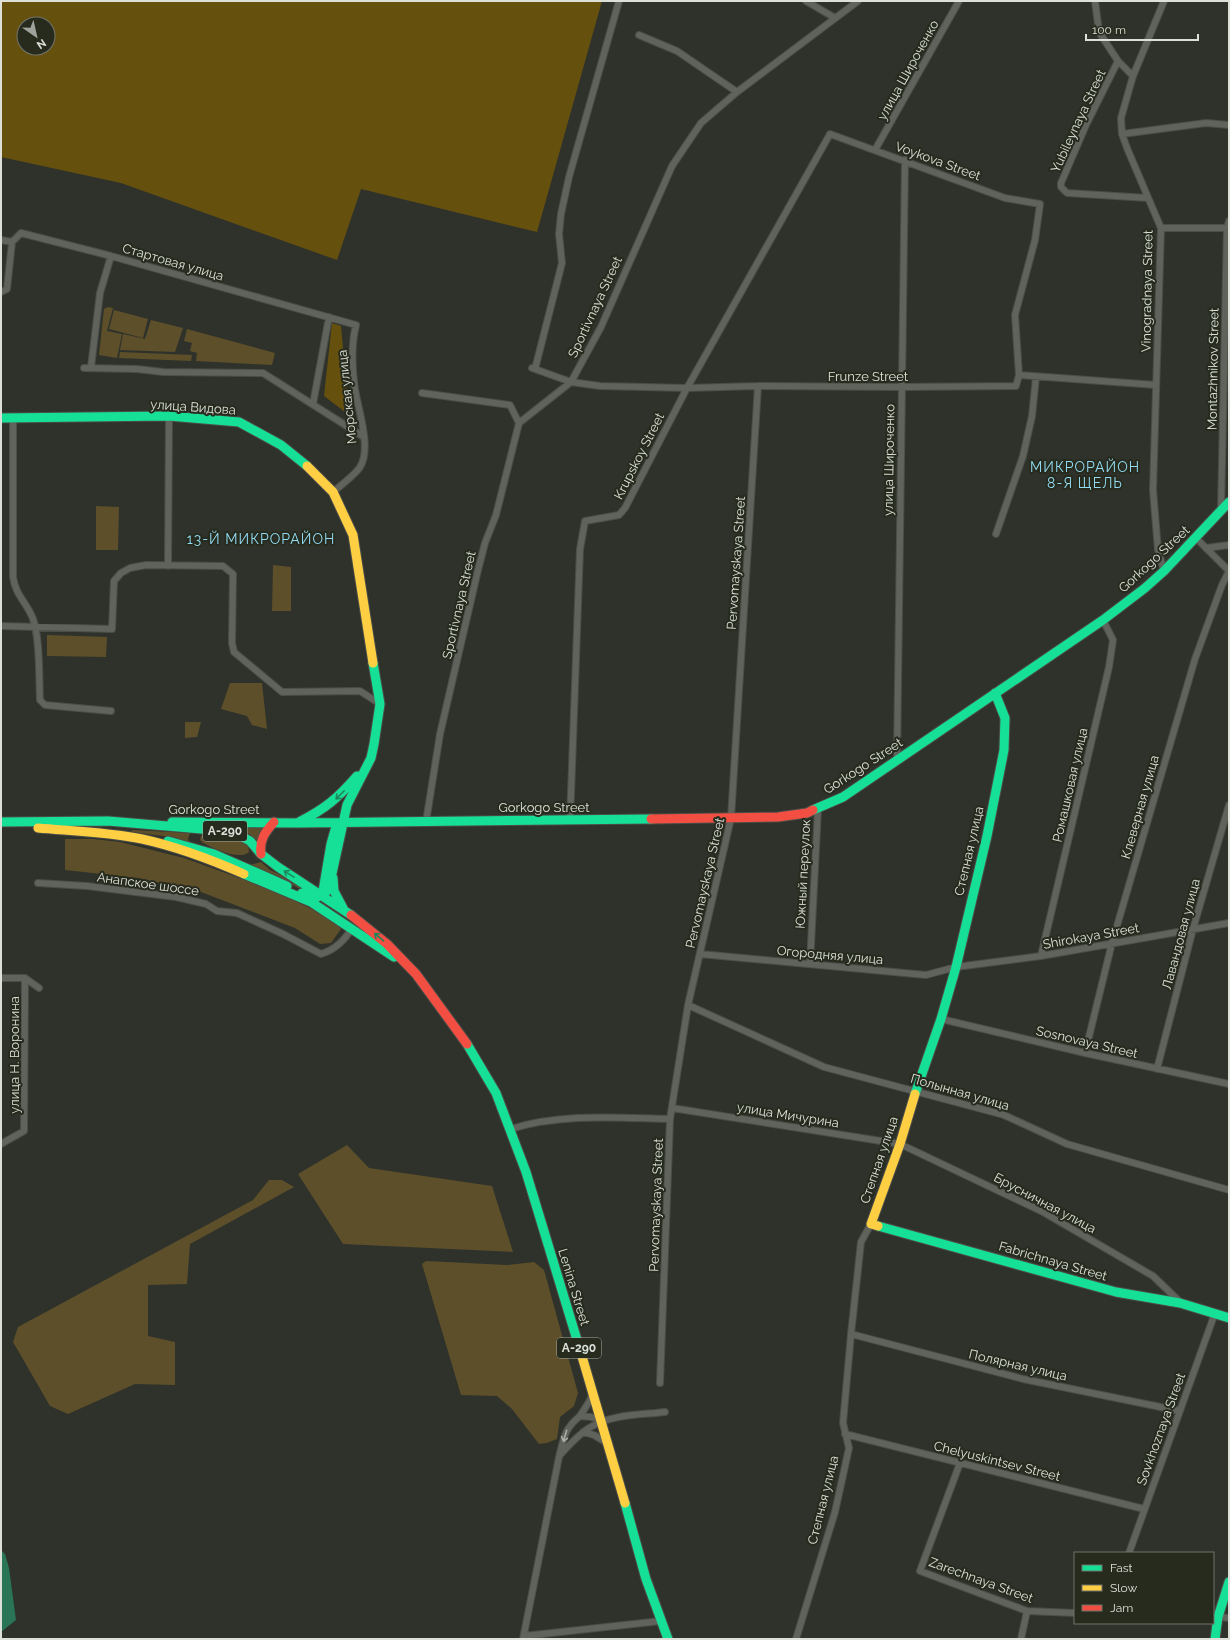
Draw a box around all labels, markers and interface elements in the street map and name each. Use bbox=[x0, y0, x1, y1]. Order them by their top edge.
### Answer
north arrow bbox=[16, 16, 56, 56]
scale bar bbox=[1086, 16, 1198, 42]
street label: улица Широченко bbox=[874, 17, 942, 123]
text: 100 m bbox=[1092, 23, 1126, 37]
text: N bbox=[34, 36, 48, 52]
street label: Yubileynaya Street bbox=[1048, 66, 1109, 175]
street label: Voykova Street bbox=[893, 139, 983, 184]
street label: Vinogradnaya Street bbox=[1138, 229, 1156, 352]
street label: Стартовая улица bbox=[121, 240, 225, 284]
street label: Sportivnaya Street bbox=[565, 253, 625, 360]
street label: Montazhnikov Street bbox=[1204, 307, 1222, 430]
street label: Морская улица bbox=[335, 349, 359, 445]
street label: Frunze Street bbox=[828, 369, 909, 384]
street label: улица Видова bbox=[150, 397, 236, 417]
street label: улица Широченко bbox=[881, 404, 897, 516]
street label: Krupskoy Street bbox=[611, 410, 668, 502]
district label: МИКРОРАЙОН 8-Я ЩЕЛЬ bbox=[1030, 458, 1140, 491]
street label: Pervomayskaya Street bbox=[724, 495, 748, 630]
street label: Gorkogo Street bbox=[1116, 522, 1193, 596]
district label: 13-Й МИКРОРАЙОН bbox=[187, 530, 335, 547]
street label: Sportivnaya Street bbox=[439, 549, 479, 660]
street label: Ромашковая улица bbox=[1050, 726, 1090, 844]
street label: Gorkogo Street bbox=[821, 735, 906, 797]
street label: Клеверная улица bbox=[1118, 753, 1162, 861]
one-way arrow bbox=[335, 790, 345, 799]
street label: Gorkogo Street bbox=[498, 800, 590, 815]
street label: Gorkogo Street bbox=[168, 802, 260, 817]
street label: Степная улица bbox=[951, 805, 987, 897]
street label: Pervomayskaya Street bbox=[683, 816, 727, 950]
street label: Южный переулок bbox=[793, 819, 813, 929]
road number: А-290 bbox=[203, 821, 247, 841]
street label: Анапское шоссе bbox=[96, 869, 200, 899]
one-way arrow bbox=[284, 870, 295, 878]
street label: Лавандовая улица bbox=[1159, 877, 1203, 991]
street label: Shirokaya Street bbox=[1042, 920, 1141, 952]
one-way arrow bbox=[373, 933, 384, 942]
street label: Огородняя улица bbox=[776, 943, 884, 967]
street label: улица Н. Воронина bbox=[7, 996, 22, 1114]
street label: Sosnovaya Street bbox=[1035, 1023, 1140, 1061]
street label: Полынная улица bbox=[909, 1071, 1011, 1113]
street label: улица Мичурина bbox=[736, 1100, 840, 1130]
street label: Степная улица bbox=[857, 1114, 901, 1206]
street label: Pervomayskaya Street bbox=[646, 1137, 666, 1272]
street label: Брусничная улица bbox=[991, 1170, 1099, 1236]
street label: Fabrichnaya Street bbox=[997, 1238, 1109, 1284]
street label: Lenina Street bbox=[555, 1247, 593, 1328]
road number: А-290 bbox=[557, 1338, 601, 1358]
street label: Полярная улица bbox=[967, 1346, 1069, 1384]
street label: Sovkhoznaya Street bbox=[1134, 1370, 1189, 1487]
one-way arrow bbox=[561, 1429, 568, 1442]
street label: Chelyuskintsev Street bbox=[932, 1438, 1062, 1484]
street label: Степная улица bbox=[805, 1454, 841, 1546]
legend bbox=[1074, 1552, 1214, 1624]
street label: Zarechnaya Street bbox=[927, 1554, 1036, 1606]
text: Fast bbox=[1110, 1561, 1133, 1575]
text: Slow bbox=[1110, 1581, 1137, 1595]
text: Jam bbox=[1110, 1601, 1133, 1615]

